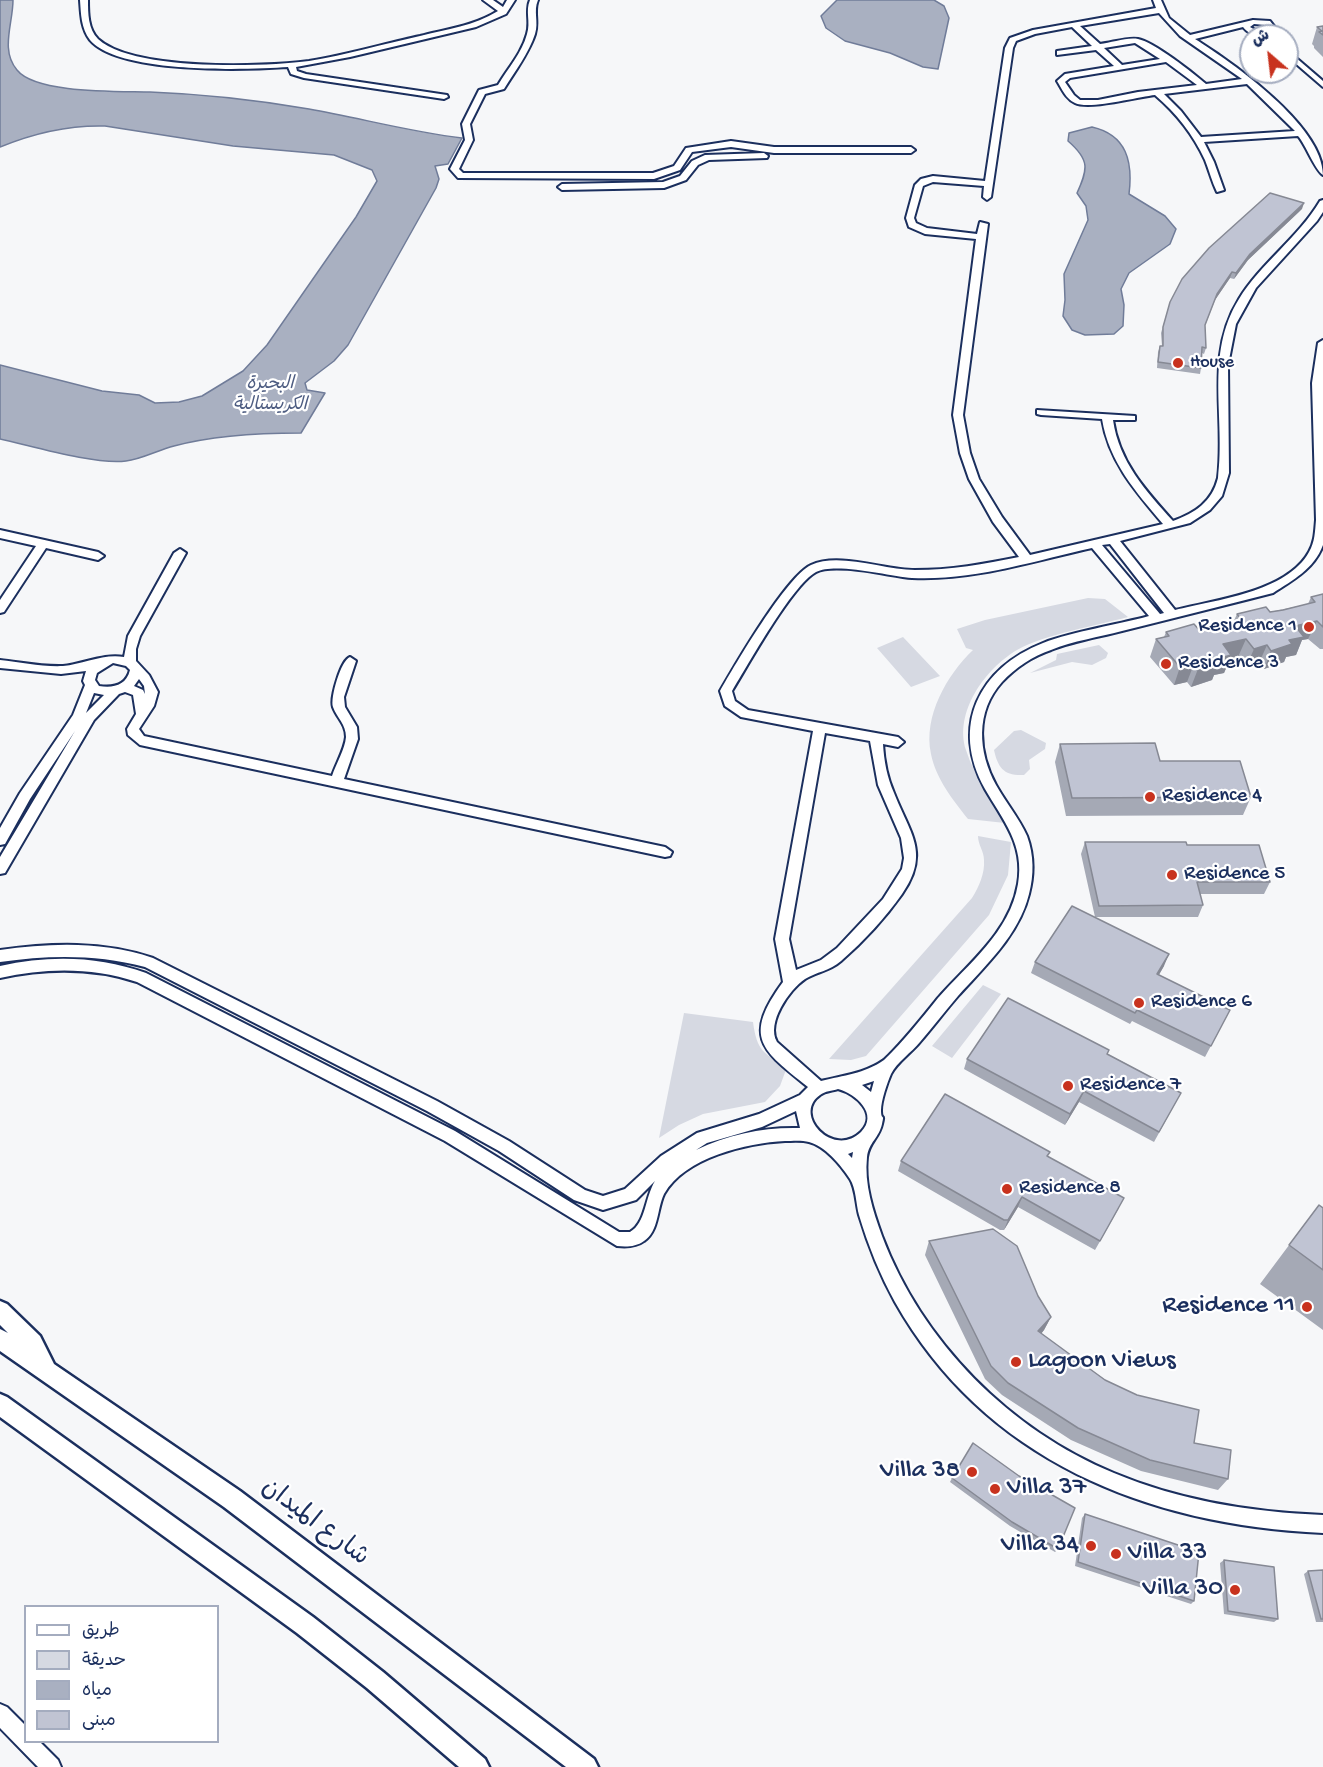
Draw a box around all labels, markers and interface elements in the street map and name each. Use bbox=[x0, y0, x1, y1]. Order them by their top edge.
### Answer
north arrow bbox=[1239, 24, 1299, 84]
text: ش bbox=[1249, 27, 1273, 52]
place label: House bbox=[1190, 352, 1234, 374]
marker: House bbox=[1171, 356, 1185, 370]
water label: البحيرة الكريستالية bbox=[233, 374, 307, 416]
place label: Residence 1 bbox=[1198, 614, 1297, 640]
marker: Residence 1 bbox=[1302, 620, 1316, 634]
place label: Residence 3 bbox=[1178, 651, 1279, 677]
marker: Residence 3 bbox=[1159, 657, 1173, 671]
place label: Residence 4 bbox=[1162, 784, 1262, 810]
marker: Residence 4 bbox=[1143, 790, 1157, 804]
place label: Residence 5 bbox=[1184, 862, 1285, 888]
marker: Residence 5 bbox=[1165, 868, 1179, 882]
place label: Residence 6 bbox=[1151, 990, 1252, 1016]
marker: Residence 6 bbox=[1132, 996, 1146, 1010]
place label: Residence 7 bbox=[1080, 1073, 1181, 1099]
marker: Residence 7 bbox=[1061, 1079, 1075, 1093]
place label: Residence 8 bbox=[1019, 1176, 1121, 1202]
marker: Residence 8 bbox=[1000, 1182, 1014, 1196]
place label: Residence 11 bbox=[1162, 1291, 1295, 1323]
marker: Residence 11 bbox=[1300, 1300, 1314, 1314]
place label: Lagoon Views bbox=[1028, 1346, 1175, 1378]
marker: Lagoon Views bbox=[1009, 1355, 1023, 1369]
place label: Villa 38 bbox=[880, 1456, 960, 1488]
marker: Villa 38 bbox=[965, 1465, 979, 1479]
street label: شارع الميدان bbox=[254, 1473, 374, 1575]
place label: Villa 37 bbox=[1007, 1473, 1086, 1505]
marker: Villa 37 bbox=[988, 1482, 1002, 1496]
place label: Villa 34 bbox=[1001, 1530, 1079, 1562]
place label: Villa 33 bbox=[1128, 1538, 1207, 1570]
marker: Villa 34 bbox=[1084, 1539, 1098, 1553]
marker: Villa 33 bbox=[1109, 1547, 1123, 1561]
place label: Villa 30 bbox=[1143, 1574, 1223, 1606]
marker: Villa 30 bbox=[1228, 1583, 1242, 1597]
legend bbox=[24, 1605, 219, 1743]
text: طريق bbox=[82, 1621, 120, 1642]
text: حديقة bbox=[82, 1651, 126, 1672]
text: مياه bbox=[82, 1681, 112, 1702]
text: مبنى bbox=[82, 1711, 116, 1732]

